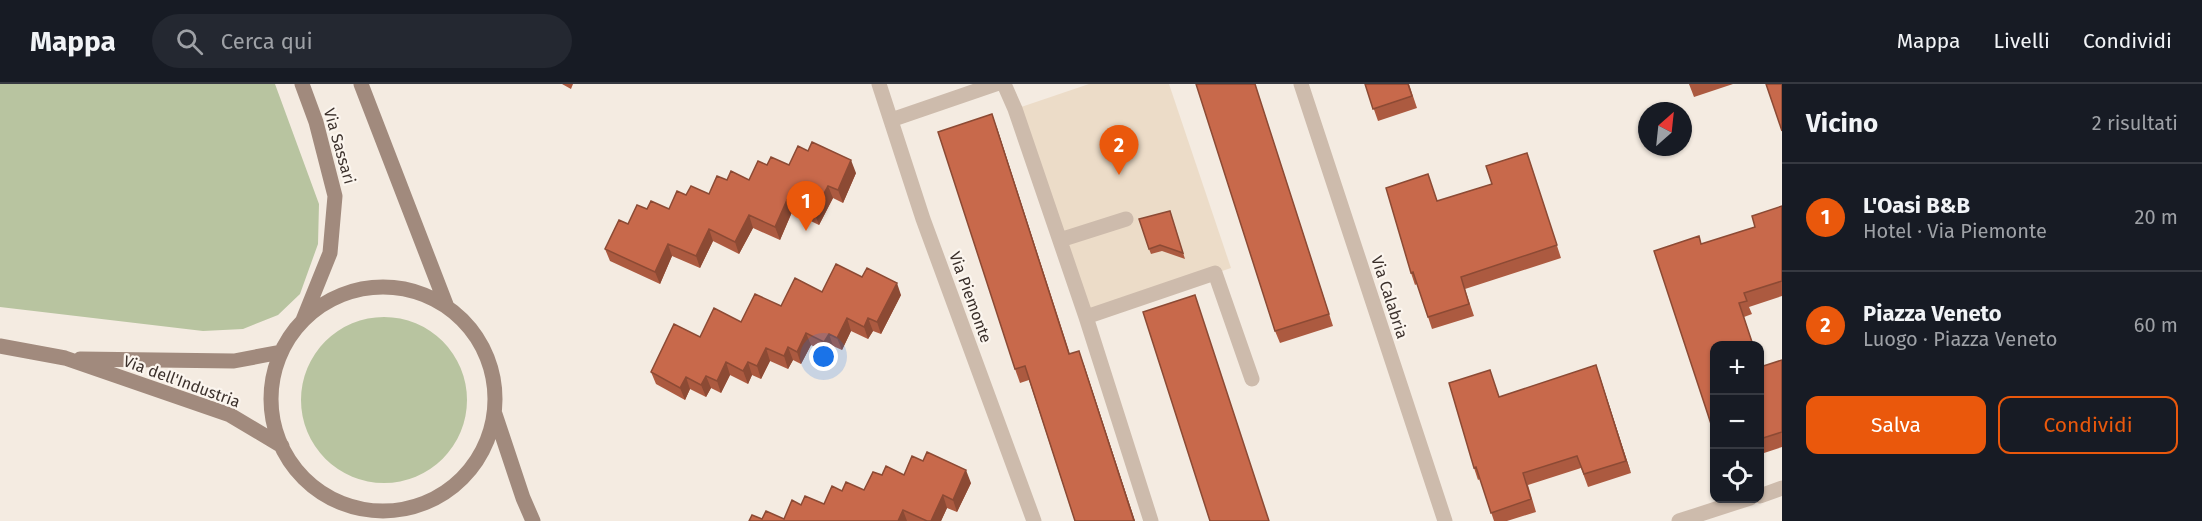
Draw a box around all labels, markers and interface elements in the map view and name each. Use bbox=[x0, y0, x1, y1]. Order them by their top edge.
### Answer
search box bbox=[152, 14, 572, 68]
text: Mappa bbox=[30, 25, 116, 58]
icon: search bbox=[173, 25, 206, 58]
text: Cerca qui bbox=[221, 28, 313, 55]
text: Mappa bbox=[1897, 28, 1961, 54]
text: Livelli bbox=[1994, 28, 2050, 54]
text: Condividi bbox=[2083, 28, 2172, 54]
north arrow bbox=[1638, 102, 1692, 156]
street label: Via Sassari bbox=[320, 106, 359, 186]
text: Vicino bbox=[1806, 108, 1878, 139]
text: 2 risultati bbox=[2092, 111, 2178, 135]
pin: 2 bbox=[1100, 126, 1138, 175]
pin: 1 bbox=[786, 182, 826, 231]
text: L'Oasi B&B bbox=[1863, 192, 1970, 219]
text: 1 bbox=[1821, 205, 1830, 229]
text: 20 m bbox=[2135, 205, 2178, 229]
text: Hotel · Via Piemonte bbox=[1863, 219, 2047, 243]
street label: Via Piemonte bbox=[945, 249, 996, 345]
street label: Via Calabria bbox=[1367, 253, 1412, 341]
text: Piazza Veneto bbox=[1863, 300, 2002, 327]
text: 2 bbox=[1820, 313, 1831, 337]
text: 60 m bbox=[2134, 313, 2178, 337]
text: Luogo · Piazza Veneto bbox=[1863, 327, 2057, 351]
map controls bbox=[1710, 341, 1764, 503]
button: + bbox=[1710, 341, 1764, 395]
your location bbox=[809, 342, 838, 371]
street label: Via dell'Industria bbox=[121, 352, 243, 411]
button: − bbox=[1710, 395, 1764, 449]
button: Salva bbox=[1806, 396, 1986, 454]
button: Condividi bbox=[1998, 396, 2178, 454]
button: locate bbox=[1710, 449, 1764, 503]

